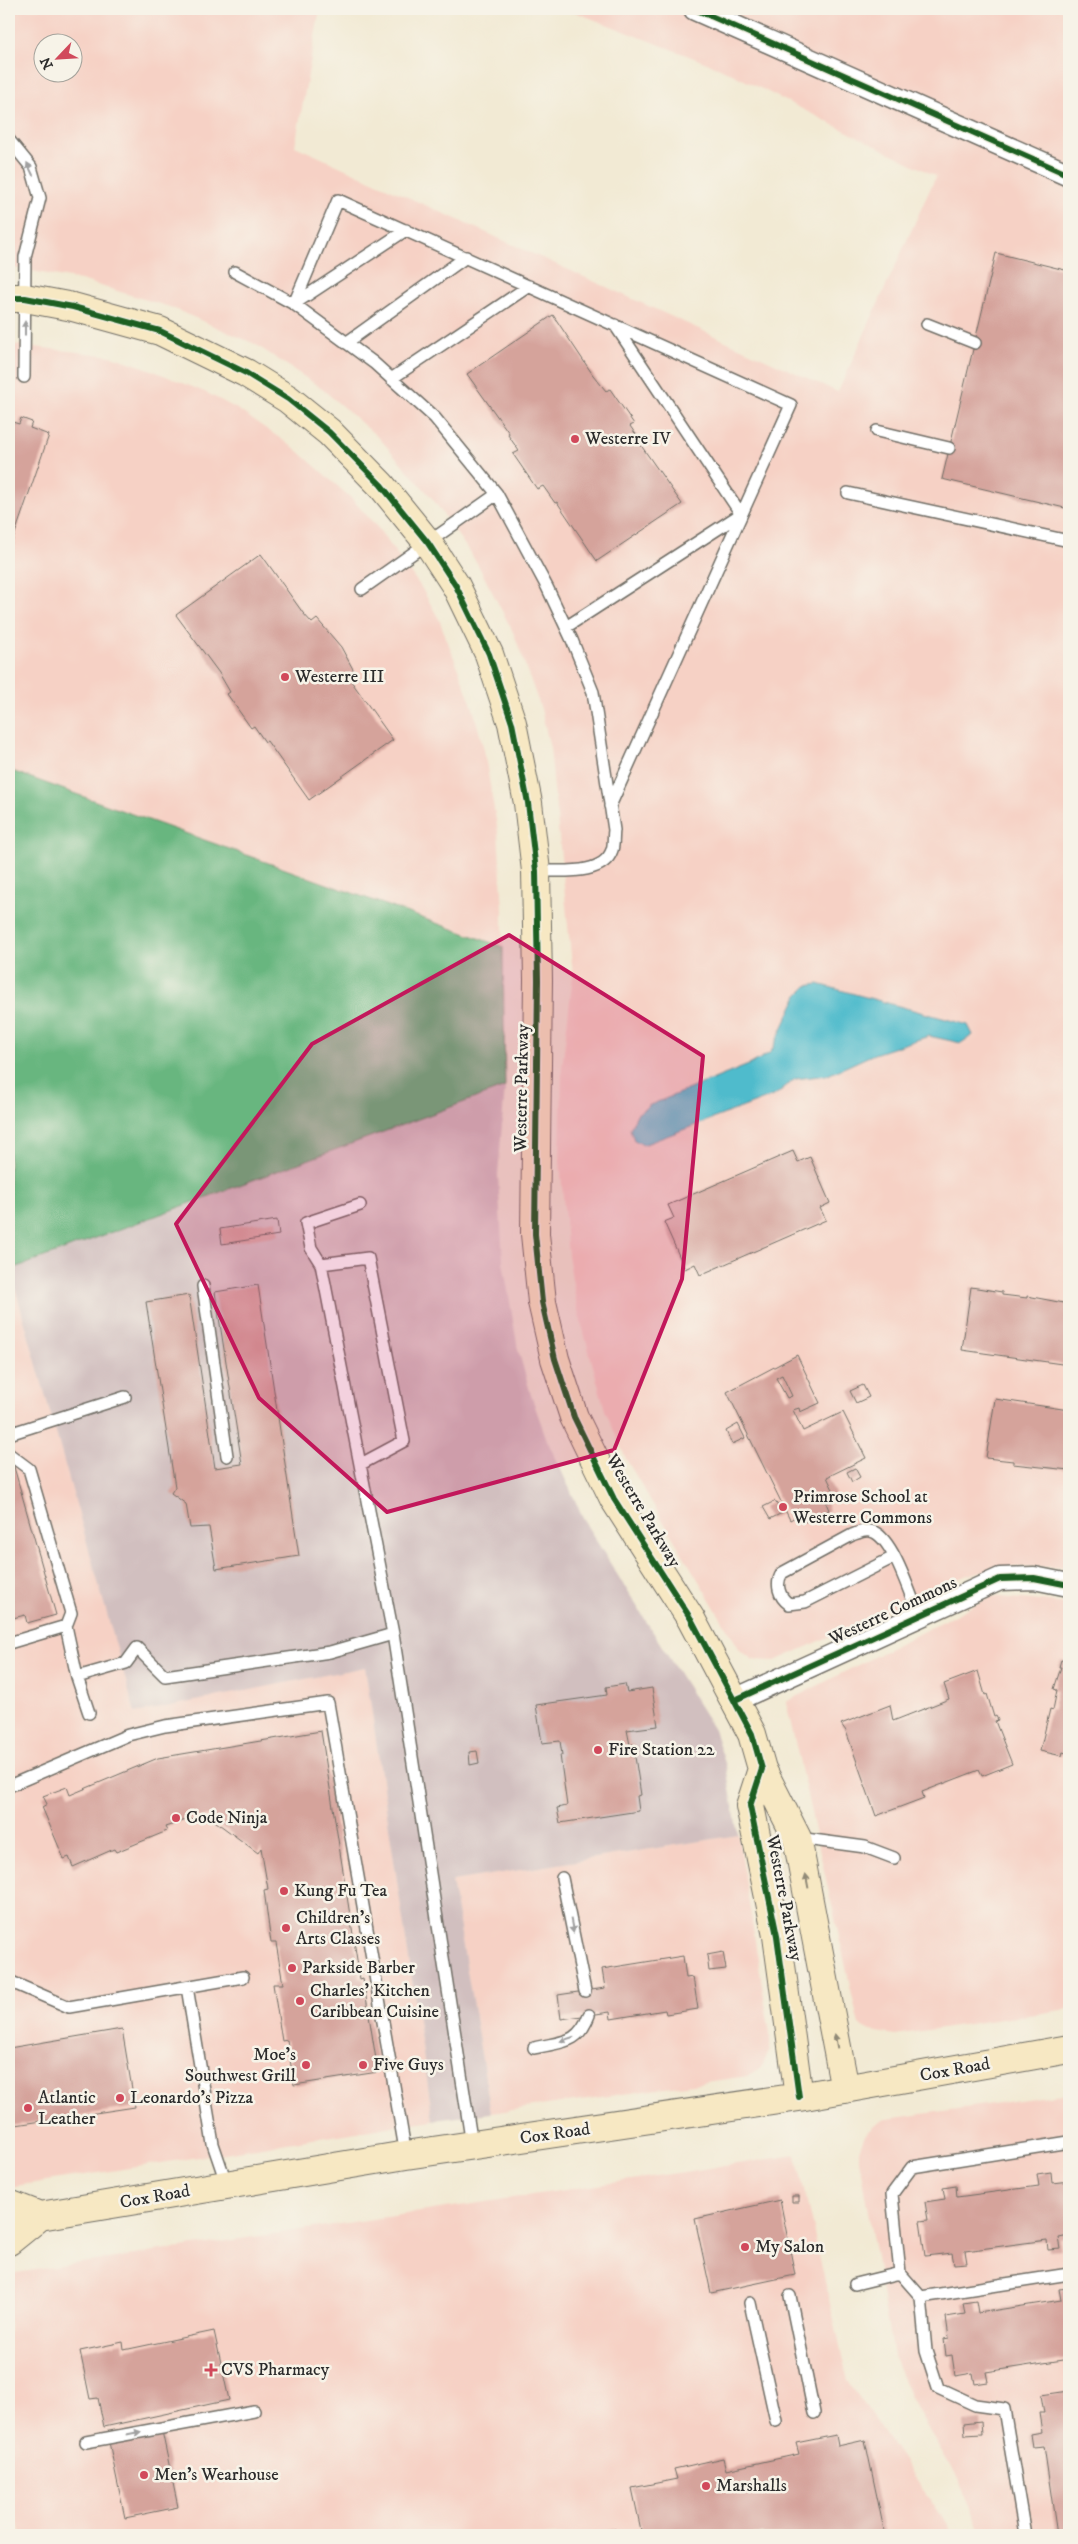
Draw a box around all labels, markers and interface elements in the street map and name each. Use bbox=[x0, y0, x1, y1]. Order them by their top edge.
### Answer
north arrow bbox=[32, 32, 82, 82]
text: N bbox=[36, 54, 58, 72]
one-way arrow bbox=[26, 162, 34, 177]
one-way arrow bbox=[21, 320, 29, 336]
place label: Westerre IV bbox=[584, 428, 671, 450]
marker: Westerre IV bbox=[569, 433, 581, 445]
place label: Westerre III bbox=[294, 666, 384, 688]
marker: Westerre III bbox=[279, 671, 291, 683]
street label: Westerre Parkway bbox=[510, 1023, 534, 1153]
street label: Westerre Parkway bbox=[600, 1450, 686, 1572]
place label: Primrose School at Westerre Commons bbox=[792, 1486, 932, 1529]
marker: Primrose School at Westerre Commons bbox=[777, 1501, 789, 1513]
street label: Westerre Commons bbox=[824, 1572, 961, 1651]
place label: Fire Station 22 bbox=[608, 1739, 715, 1761]
marker: Fire Station 22 bbox=[592, 1744, 604, 1756]
place label: Code Ninja bbox=[186, 1807, 268, 1829]
marker: Code Ninja bbox=[170, 1812, 182, 1824]
street label: Westerre Parkway bbox=[761, 1832, 807, 1963]
one-way arrow bbox=[802, 1873, 810, 1889]
place label: Kung Fu Tea bbox=[294, 1880, 388, 1902]
marker: Kung Fu Tea bbox=[278, 1885, 290, 1897]
place label: Children’s Arts Classes bbox=[296, 1907, 380, 1950]
one-way arrow bbox=[568, 1918, 576, 1934]
marker: Children’s Arts Classes bbox=[280, 1922, 292, 1934]
place label: Parkside Barber bbox=[302, 1957, 415, 1979]
marker: Parkside Barber bbox=[286, 1962, 298, 1974]
place label: Charles' Kitchen Caribbean Cuisine bbox=[310, 1980, 439, 2023]
marker: Charles' Kitchen Caribbean Cuisine bbox=[294, 1995, 306, 2007]
one-way arrow bbox=[832, 2033, 840, 2049]
one-way arrow bbox=[560, 2036, 575, 2044]
place label: Moe's Southwest Grill bbox=[185, 2044, 297, 2087]
street label: Cox Road bbox=[918, 2053, 992, 2087]
place label: Five Guys bbox=[373, 2054, 444, 2076]
marker: Moe's Southwest Grill bbox=[300, 2059, 312, 2071]
marker: Five Guys bbox=[357, 2059, 369, 2071]
place label: Atlantic Leather bbox=[38, 2087, 96, 2130]
place label: Leonardo's Pizza bbox=[130, 2087, 254, 2109]
marker: Leonardo's Pizza bbox=[114, 2092, 126, 2104]
marker: Atlantic Leather bbox=[22, 2102, 34, 2114]
street label: Cox Road bbox=[518, 2118, 592, 2150]
street label: Cox Road bbox=[118, 2180, 192, 2214]
place label: My Salon bbox=[755, 2236, 825, 2258]
marker: My Salon bbox=[739, 2241, 751, 2253]
place label: CVS Pharmacy bbox=[221, 2359, 330, 2381]
marker: CVS Pharmacy bbox=[205, 2364, 217, 2376]
one-way arrow bbox=[126, 2429, 142, 2437]
place label: Men's Wearhouse bbox=[154, 2464, 279, 2486]
marker: Men's Wearhouse bbox=[138, 2469, 150, 2481]
place label: Marshalls bbox=[716, 2475, 787, 2497]
marker: Marshalls bbox=[700, 2480, 712, 2492]

